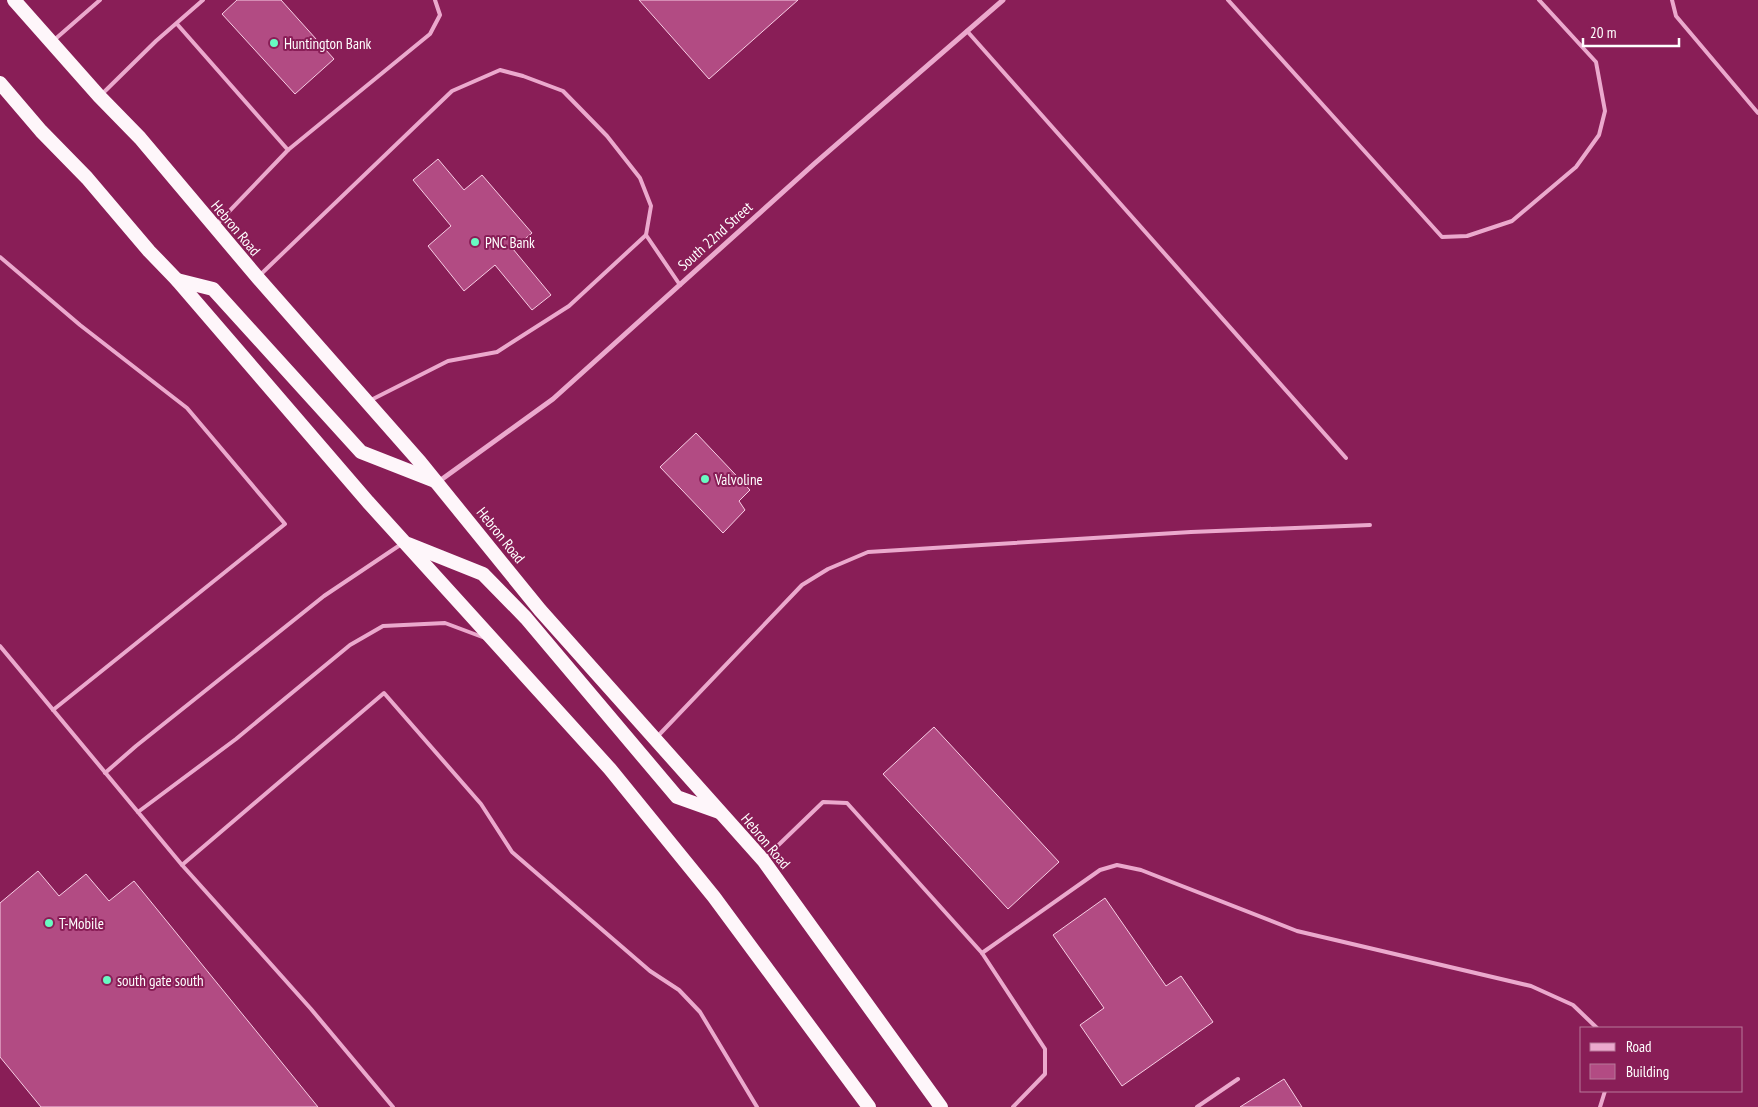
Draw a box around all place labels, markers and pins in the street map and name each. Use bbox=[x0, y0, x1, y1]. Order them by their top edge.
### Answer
place label: Huntington Bank bbox=[284, 34, 371, 53]
marker: Huntington Bank bbox=[268, 37, 280, 49]
place label: PNC Bank bbox=[485, 233, 535, 252]
marker: PNC Bank bbox=[469, 236, 481, 248]
place label: Valvoline bbox=[714, 470, 763, 489]
marker: Valvoline bbox=[699, 473, 711, 485]
place label: T-Mobile bbox=[59, 914, 104, 933]
marker: T-Mobile bbox=[43, 917, 55, 929]
place label: south gate south bbox=[117, 971, 204, 990]
marker: south gate south bbox=[101, 974, 113, 986]

